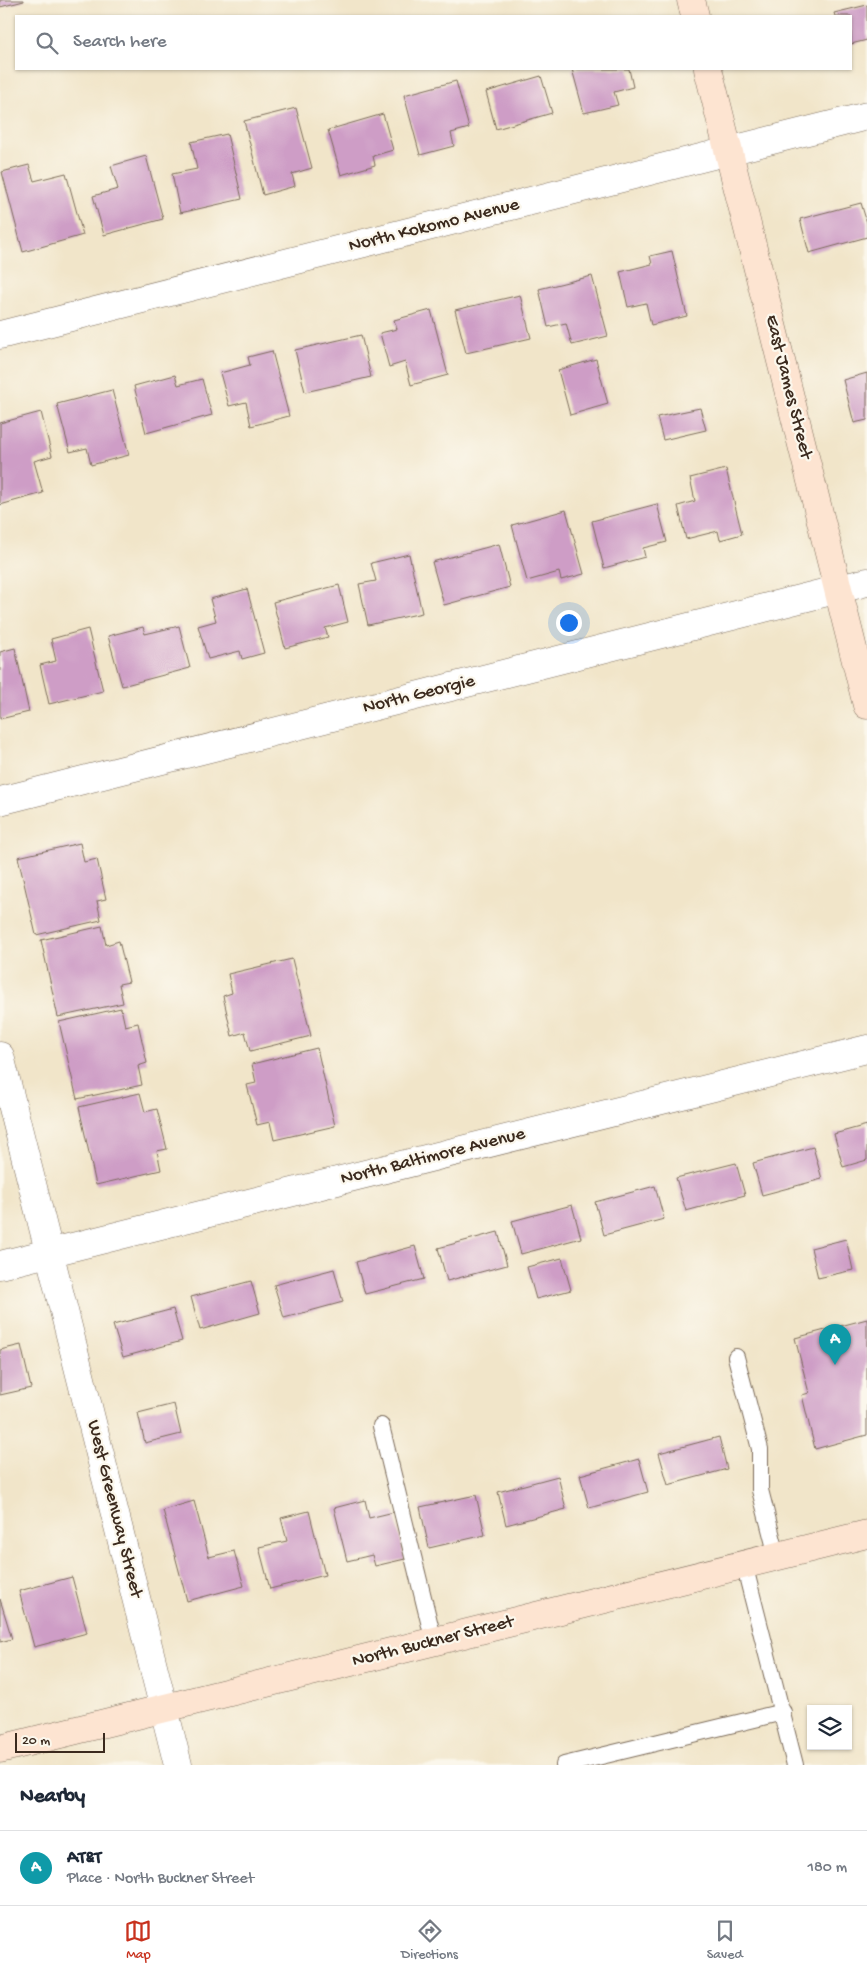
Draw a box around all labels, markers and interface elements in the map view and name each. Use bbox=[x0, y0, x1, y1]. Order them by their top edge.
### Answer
search box bbox=[15, 15, 852, 70]
icon: search bbox=[33, 29, 61, 57]
text: Search here bbox=[73, 31, 167, 54]
street label: North Kokomo Avenue bbox=[346, 194, 522, 258]
street label: East James Street bbox=[759, 313, 818, 464]
your location bbox=[556, 610, 582, 636]
street label: North Georgie bbox=[361, 670, 478, 720]
street label: North Baltimore Avenue bbox=[338, 1123, 528, 1191]
pin: A bbox=[819, 1324, 851, 1365]
street label: West Greenway Street bbox=[81, 1418, 148, 1602]
street label: North Buckner Street bbox=[350, 1610, 518, 1673]
map controls bbox=[807, 1705, 852, 1750]
button: layers bbox=[807, 1705, 852, 1750]
scale bar bbox=[15, 1730, 105, 1753]
text: 20 m bbox=[22, 1733, 50, 1750]
text: Nearby bbox=[20, 1785, 85, 1810]
text: AT&T bbox=[67, 1847, 102, 1870]
text: A bbox=[31, 1859, 41, 1878]
text: 180 m bbox=[808, 1859, 847, 1878]
text: Place · North Buckner Street bbox=[67, 1870, 254, 1889]
tab: Map bbox=[124, 1917, 152, 1964]
tab: Directions bbox=[401, 1917, 458, 1964]
tab: Saved bbox=[707, 1917, 743, 1964]

